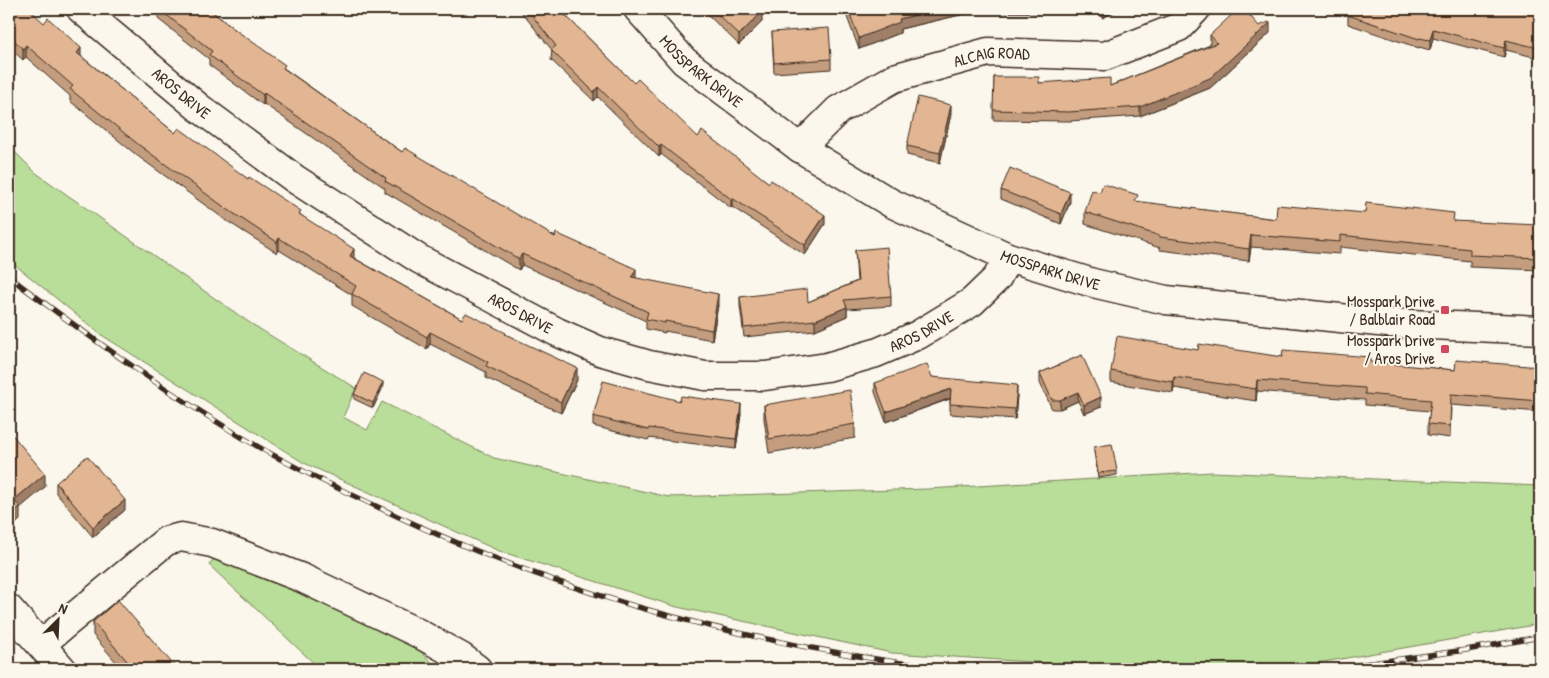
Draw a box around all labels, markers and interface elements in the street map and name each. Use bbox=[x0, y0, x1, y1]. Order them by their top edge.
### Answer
street label: MOSSPARK DRIVE bbox=[655, 30, 747, 112]
street label: ALCAIG ROAD bbox=[951, 41, 1031, 72]
street label: AROS DRIVE bbox=[148, 62, 215, 124]
street label: MOSSPARK DRIVE bbox=[997, 244, 1102, 295]
street label: AROS DRIVE bbox=[485, 287, 557, 339]
place label: Mosspark Drive / Balblair Road bbox=[1347, 290, 1436, 330]
marker: Mosspark Drive / Balblair Road bbox=[1439, 304, 1451, 316]
street label: AROS DRIVE bbox=[886, 305, 957, 357]
place label: Mosspark Drive / Aros Drive bbox=[1347, 329, 1436, 369]
marker: Mosspark Drive / Aros Drive bbox=[1439, 343, 1451, 355]
north arrow bbox=[32, 596, 82, 646]
text: N bbox=[56, 597, 71, 618]

